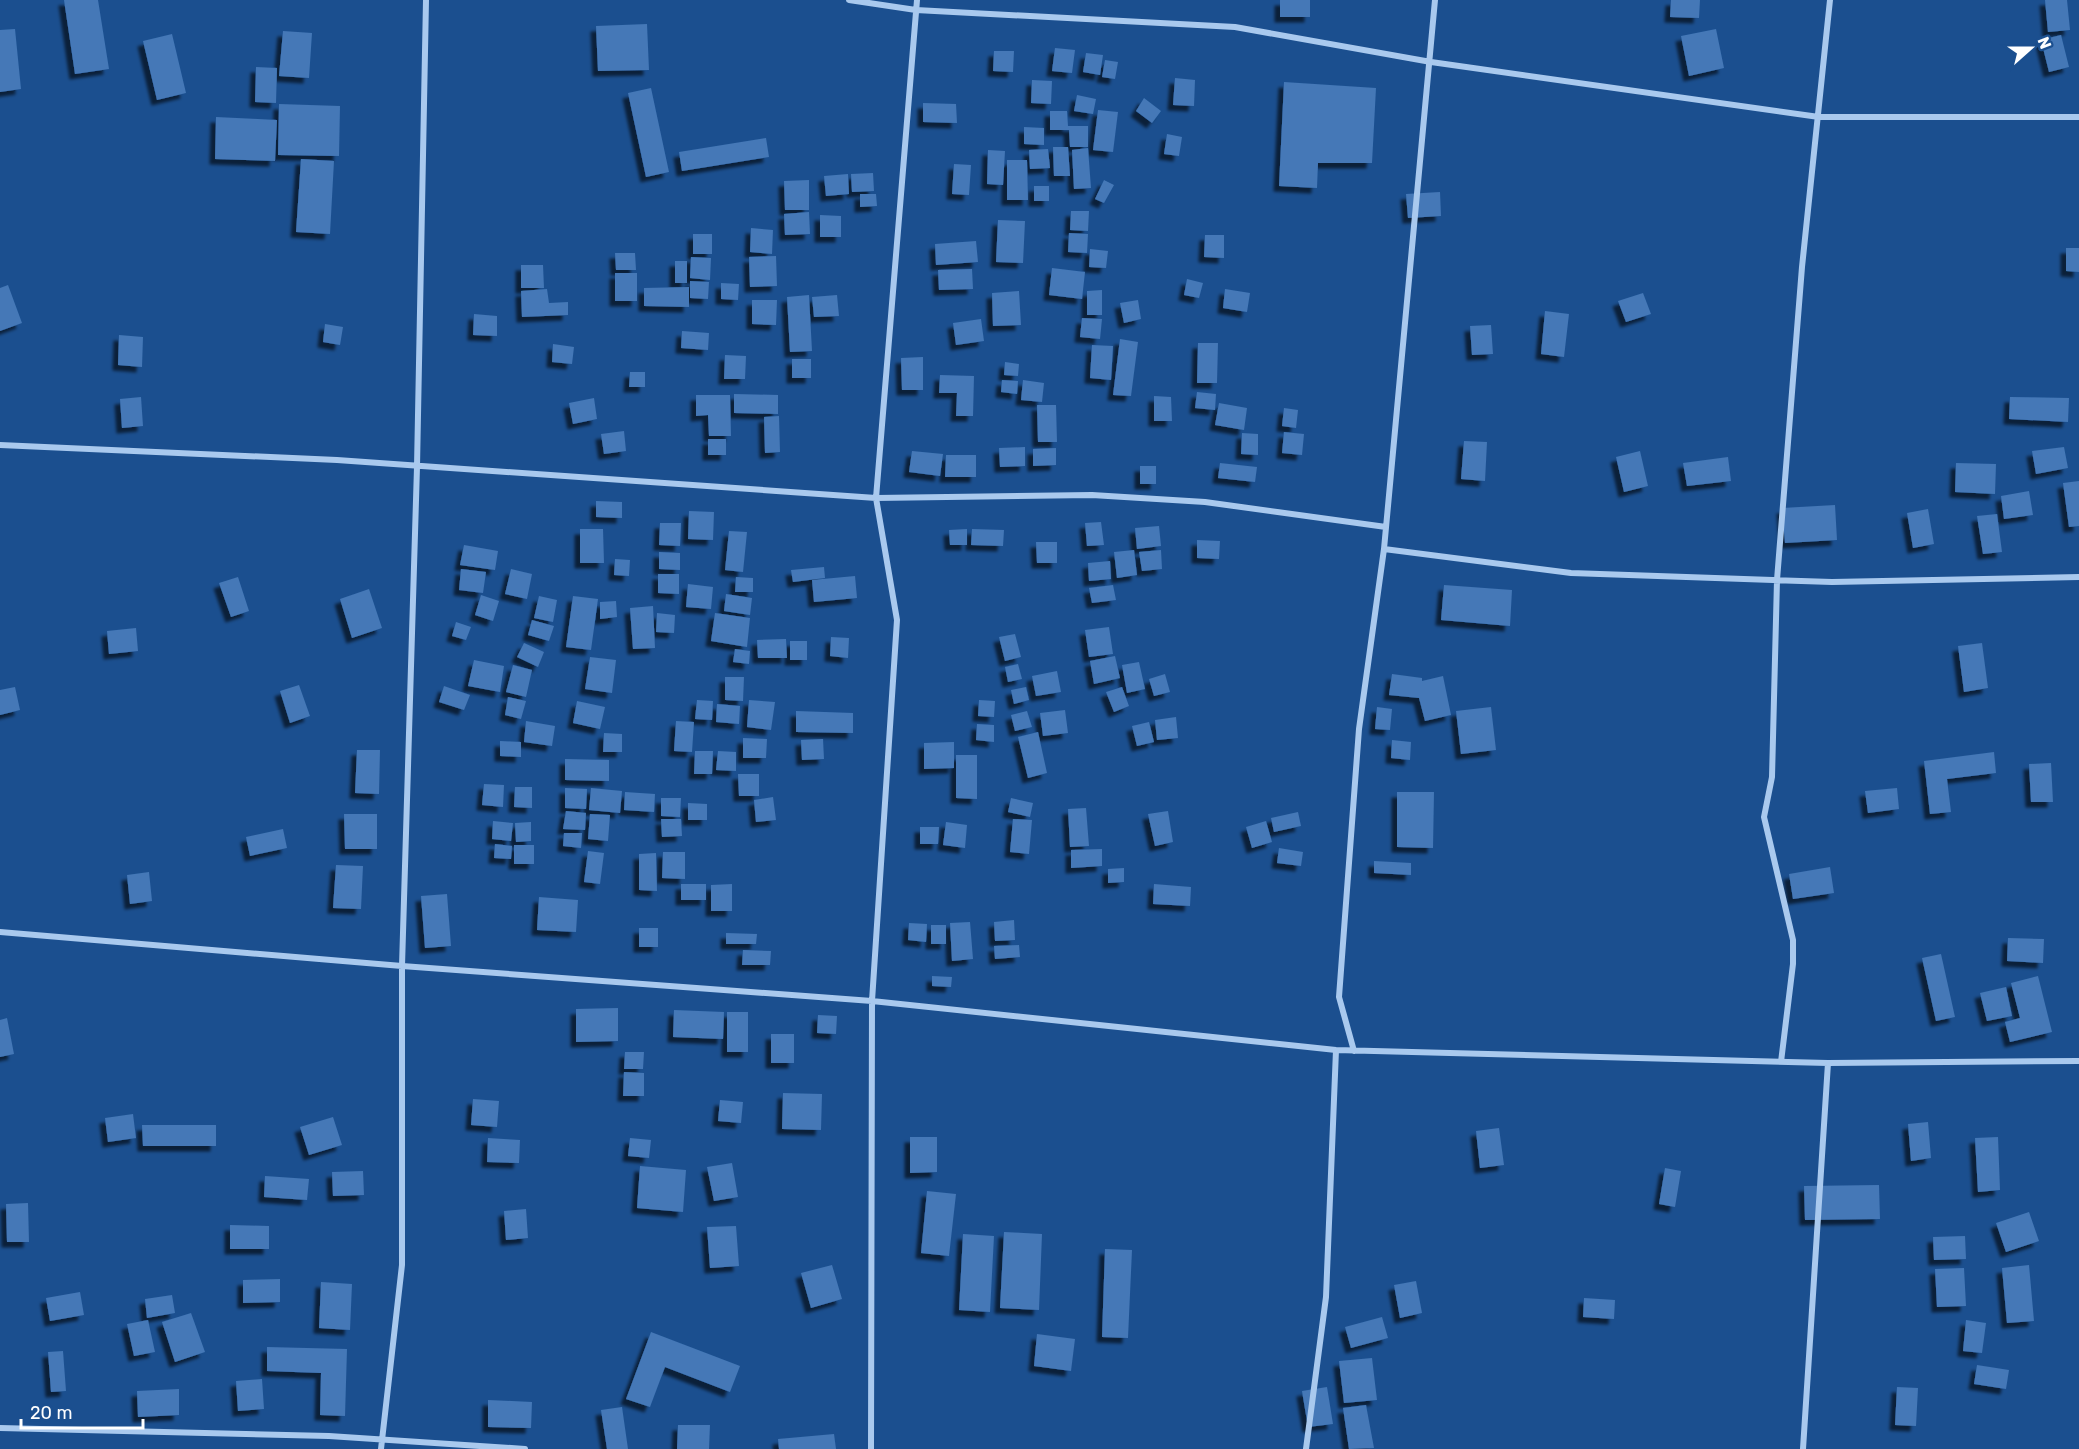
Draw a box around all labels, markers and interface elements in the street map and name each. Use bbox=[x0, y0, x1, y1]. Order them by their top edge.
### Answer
north arrow bbox=[2001, 18, 2061, 78]
text: N bbox=[2034, 34, 2055, 52]
scale bar bbox=[21, 1392, 142, 1430]
text: 20 m bbox=[30, 1402, 72, 1424]

